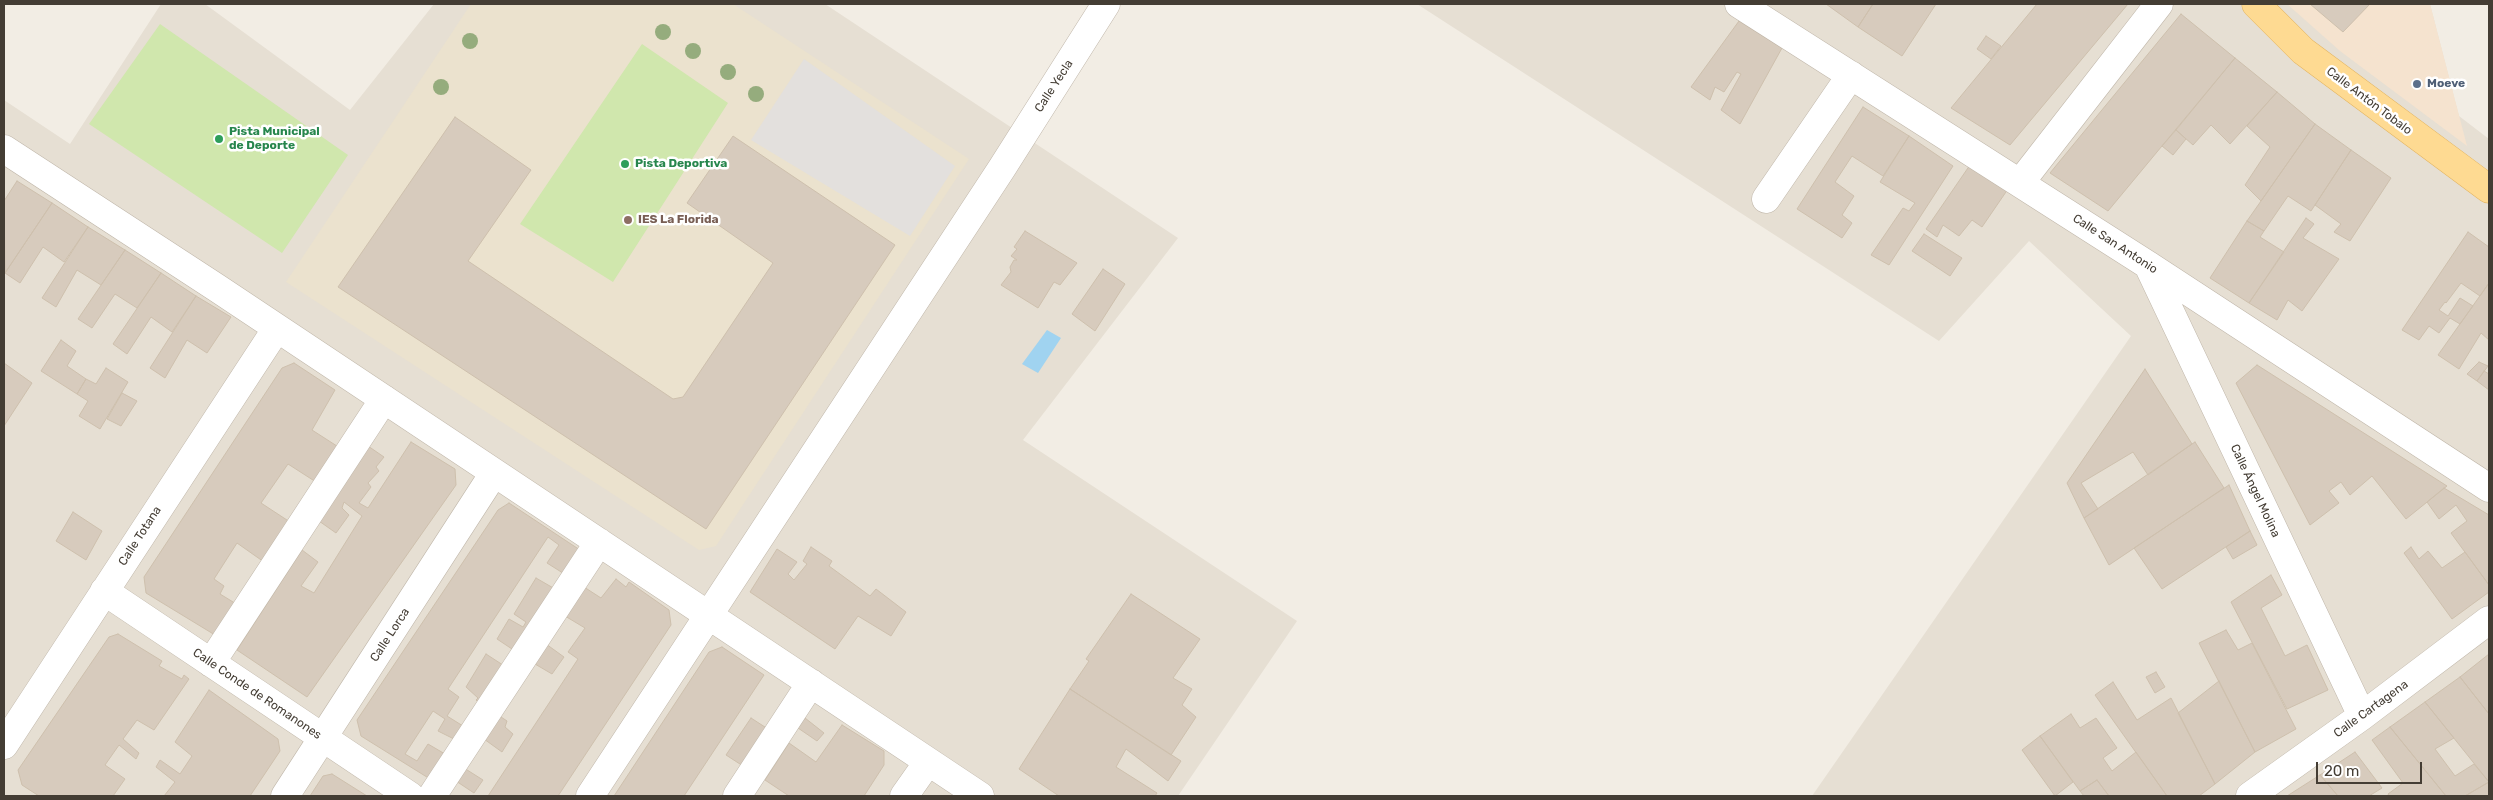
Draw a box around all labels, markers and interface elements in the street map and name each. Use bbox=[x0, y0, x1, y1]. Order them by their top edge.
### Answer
street label: Calle Yecla bbox=[1032, 57, 1076, 115]
street label: Calle Antón Tobalo bbox=[2323, 64, 2415, 138]
place label: Moeve bbox=[2427, 77, 2465, 91]
marker: Moeve bbox=[2411, 78, 2423, 90]
place label: Pista Municipal de Deporte bbox=[229, 125, 320, 153]
marker: Pista Municipal de Deporte bbox=[213, 133, 225, 145]
place label: Pista Deportiva bbox=[635, 157, 727, 171]
marker: Pista Deportiva bbox=[619, 158, 631, 170]
street label: Calle San Antonio bbox=[2070, 211, 2160, 277]
place label: IES La Florida bbox=[638, 213, 719, 227]
marker: IES La Florida bbox=[622, 214, 634, 226]
street label: Calle Ángel Molina bbox=[2227, 442, 2283, 540]
street label: Calle Totana bbox=[115, 504, 165, 568]
street label: Calle Lorca bbox=[367, 605, 413, 665]
street label: Calle Conde de Romanones bbox=[190, 646, 324, 742]
street label: Calle Cartagena bbox=[2331, 677, 2411, 741]
scale bar bbox=[2318, 752, 2424, 784]
text: 20 m bbox=[2324, 762, 2359, 780]

